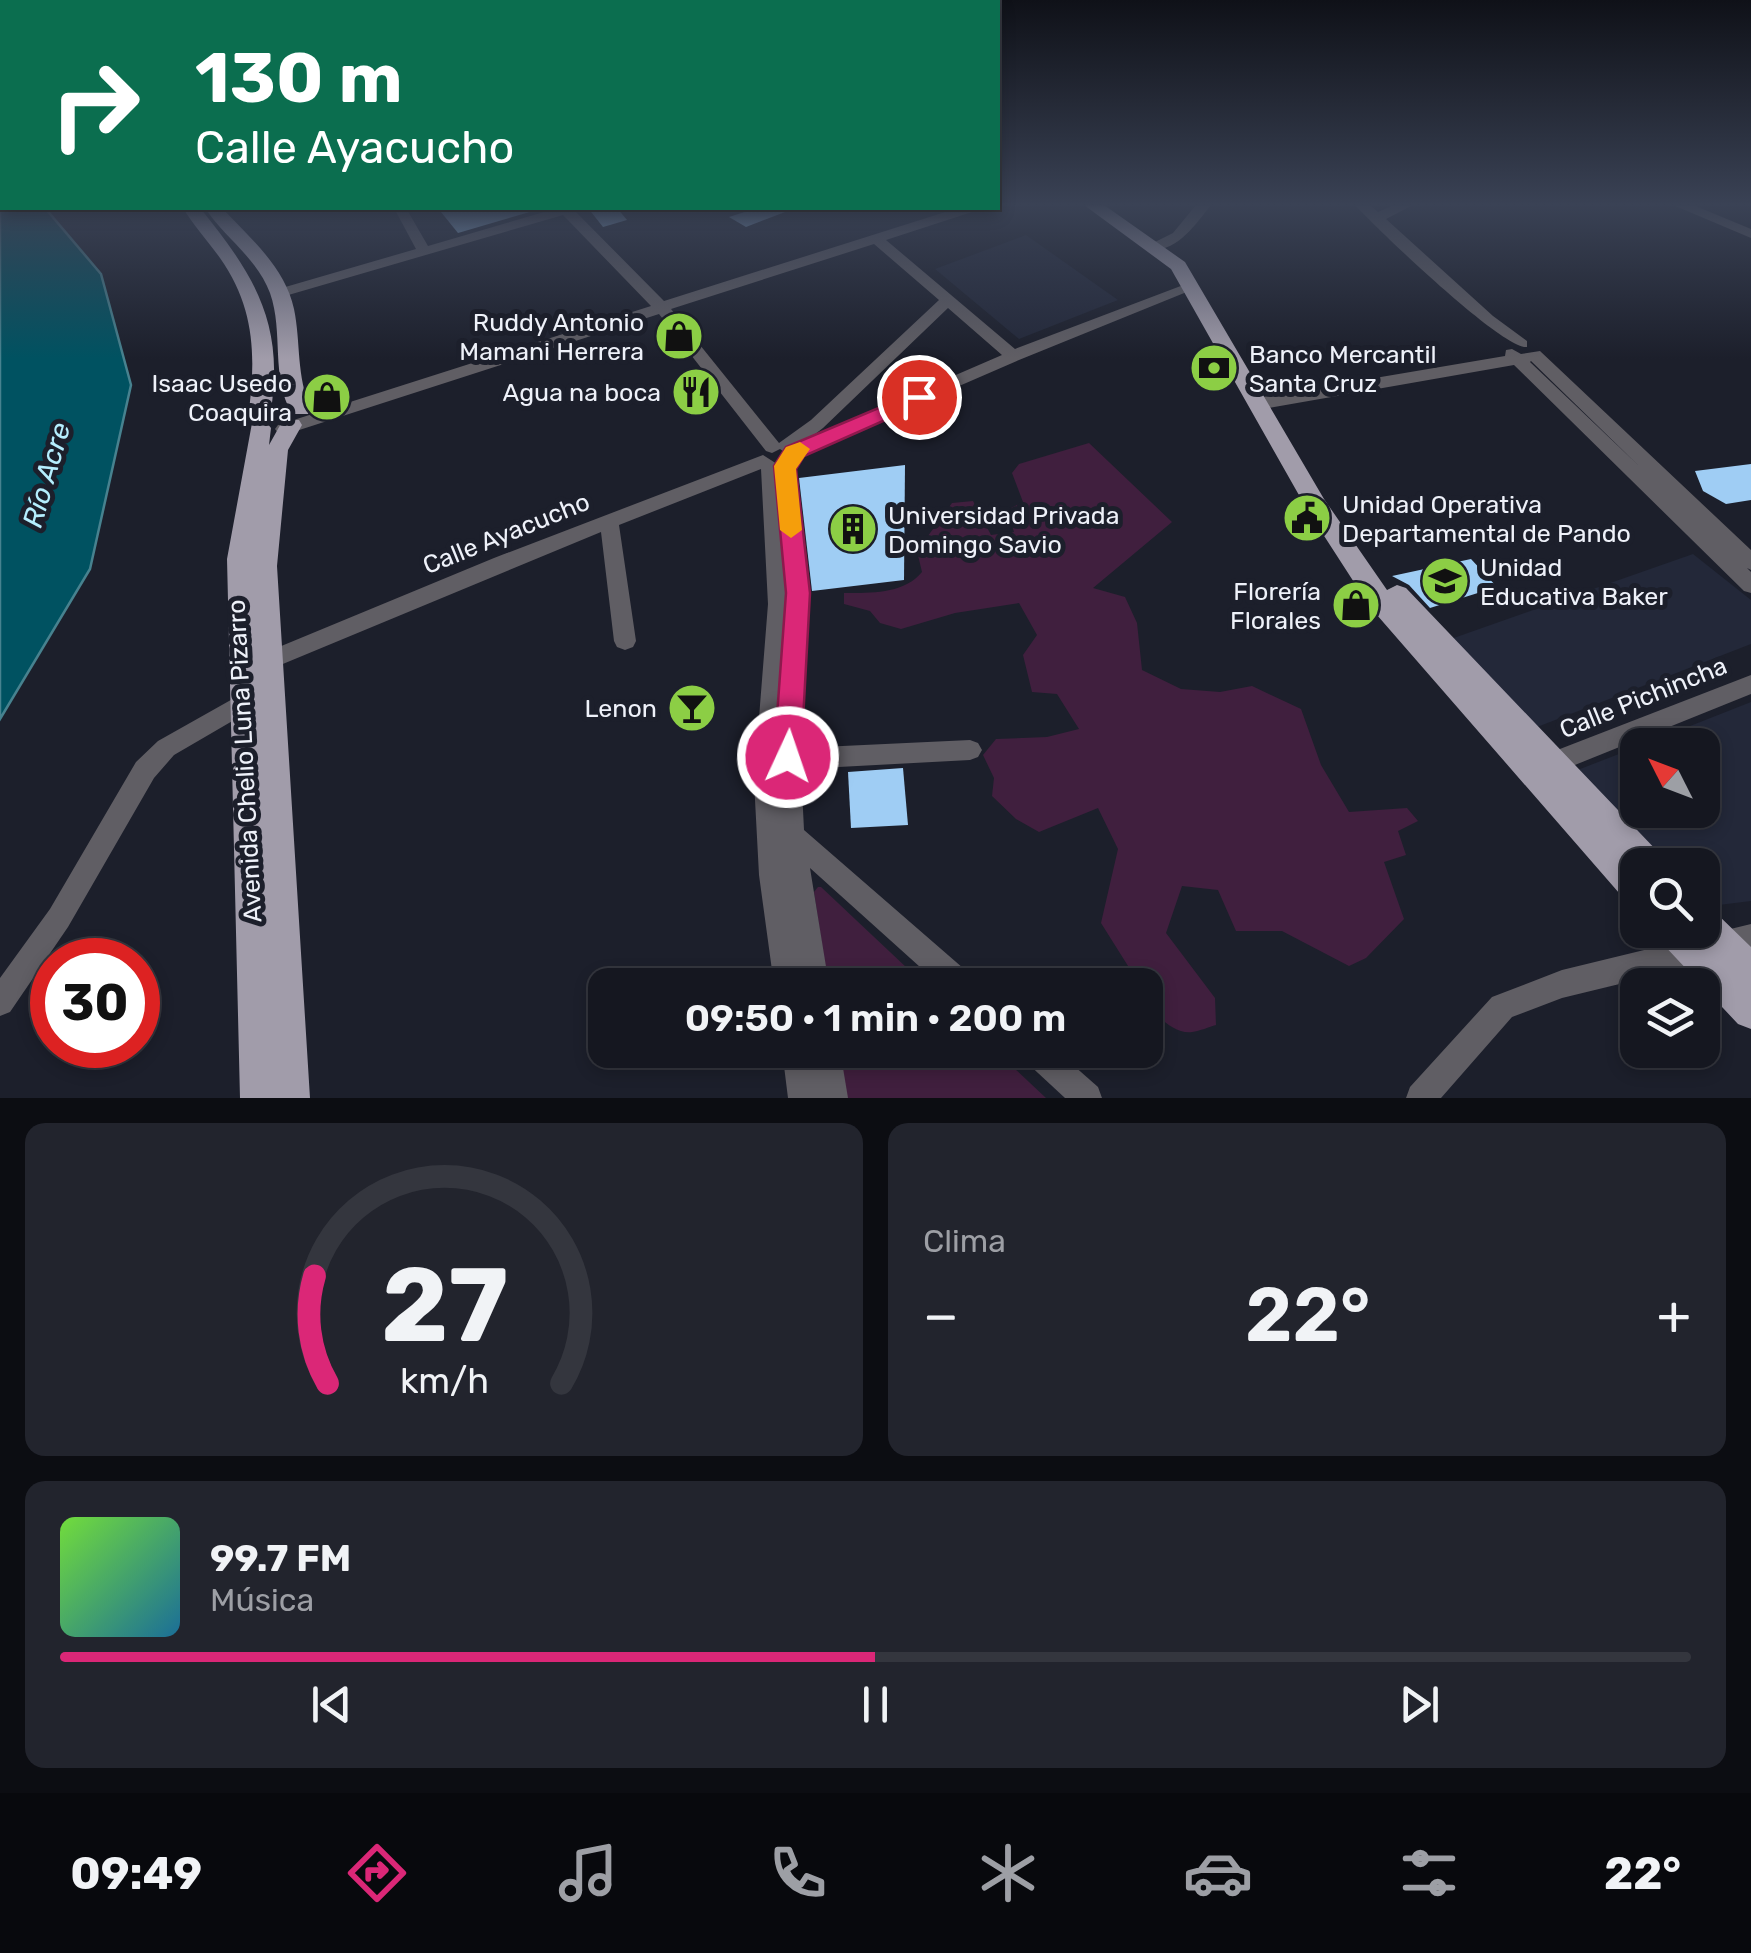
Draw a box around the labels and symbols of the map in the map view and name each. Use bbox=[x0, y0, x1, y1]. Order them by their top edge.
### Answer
place label: Ruddy Antonio Mamani Herrera bbox=[459, 308, 644, 366]
shop icon: Ruddy Antonio Mamani Herrera bbox=[653, 310, 705, 362]
place label: Banco Mercantil Santa Cruz bbox=[1249, 340, 1437, 398]
bank icon: Banco Mercantil Santa Cruz bbox=[1188, 342, 1240, 394]
pin bbox=[877, 355, 962, 440]
restaurant icon: Agua na boca bbox=[670, 366, 722, 418]
place label: Isaac Usedo Coaquira bbox=[152, 369, 292, 427]
shop icon: Isaac Usedo Coaquira bbox=[301, 371, 353, 423]
place label: Agua na boca bbox=[503, 378, 661, 407]
water label: Río Acre bbox=[16, 419, 77, 531]
street label: Calle Ayacucho bbox=[419, 487, 594, 580]
place label: Unidad Operativa Departamental de Pando bbox=[1342, 490, 1631, 548]
public building icon: Unidad Operativa Departamental de Pando bbox=[1281, 492, 1333, 544]
place label: Universidad Privada Domingo Savio bbox=[888, 501, 1120, 559]
building icon: Universidad Privada Domingo Savio bbox=[827, 503, 879, 555]
place label: Unidad Educativa Baker bbox=[1480, 553, 1668, 611]
school or university icon: Unidad Educativa Baker bbox=[1419, 555, 1471, 607]
place label: Florería Florales bbox=[1230, 577, 1321, 635]
shop icon: Florería Florales bbox=[1330, 579, 1382, 631]
street label: Avenida Chelio Luna Pizarro bbox=[222, 599, 267, 923]
street label: Calle Pichincha bbox=[1555, 651, 1731, 744]
bar icon: Lenon bbox=[666, 682, 718, 734]
place label: Lenon bbox=[585, 694, 657, 723]
position arrow bbox=[736, 705, 840, 809]
north arrow bbox=[1620, 728, 1720, 828]
speed limit sign: 30 bbox=[30, 938, 160, 1068]

